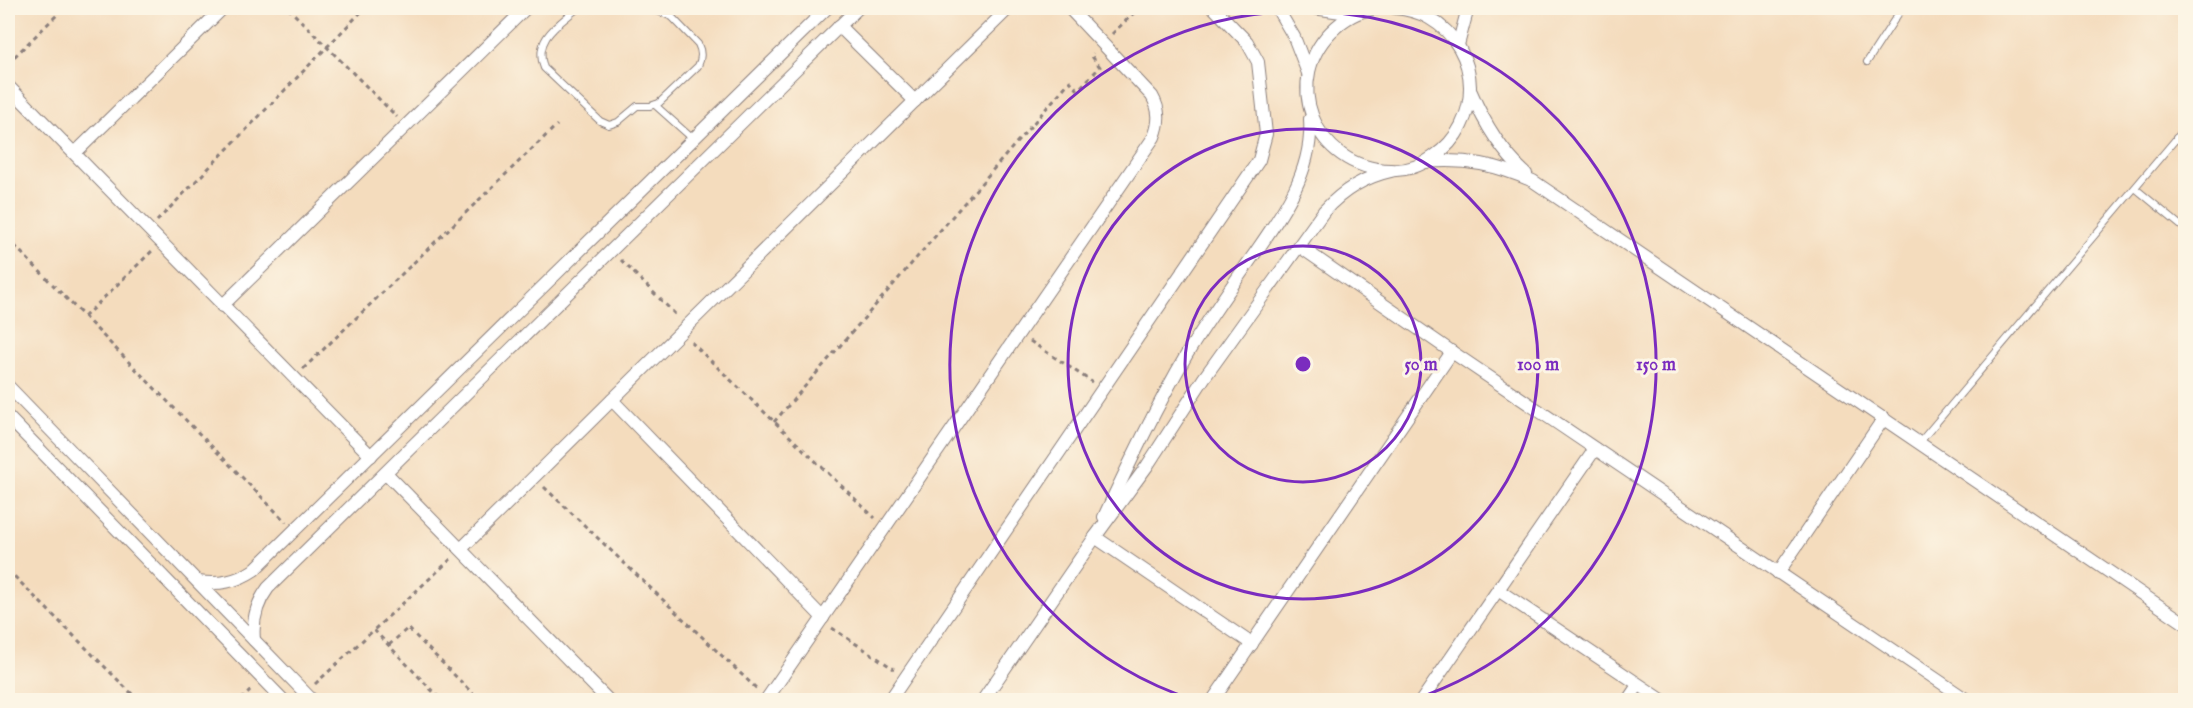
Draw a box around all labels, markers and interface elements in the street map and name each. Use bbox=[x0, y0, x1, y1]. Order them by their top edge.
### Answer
centre of rings bbox=[1293, 354, 1313, 374]
text: 50 m bbox=[1404, 354, 1438, 377]
text: 100 m bbox=[1517, 354, 1559, 377]
text: 150 m bbox=[1636, 354, 1676, 377]

